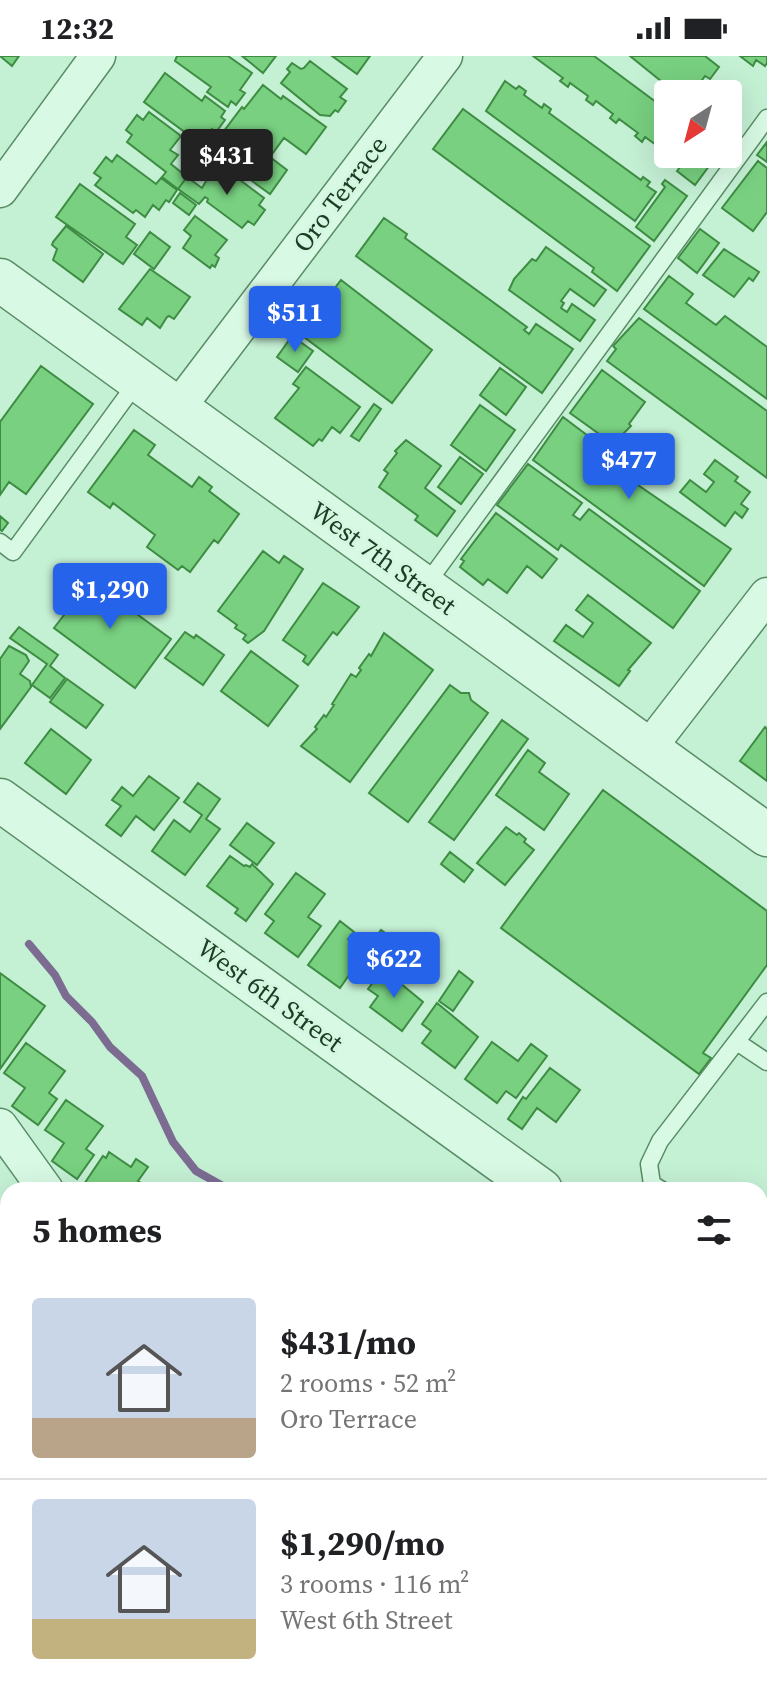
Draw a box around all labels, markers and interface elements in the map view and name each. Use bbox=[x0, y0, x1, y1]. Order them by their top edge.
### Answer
text: 12:32 bbox=[40, 8, 114, 49]
north arrow bbox=[654, 80, 742, 168]
map controls bbox=[654, 80, 742, 168]
street label: Oro Terrace bbox=[284, 128, 396, 260]
pin: $431 bbox=[180, 129, 274, 197]
text: $431 bbox=[199, 137, 255, 173]
pin: $511 bbox=[248, 286, 342, 354]
text: $511 bbox=[267, 294, 323, 330]
pin: $477 bbox=[582, 433, 676, 501]
text: $477 bbox=[601, 441, 657, 477]
street label: West 7th Street bbox=[303, 493, 464, 624]
pin: $1,290 bbox=[45, 563, 175, 631]
text: $1,290 bbox=[71, 571, 149, 607]
street label: West 6th Street bbox=[190, 930, 351, 1061]
pin: $622 bbox=[347, 932, 441, 1000]
text: $622 bbox=[366, 940, 422, 976]
text: 5 homes bbox=[32, 1207, 162, 1253]
icon: filters bbox=[692, 1208, 736, 1252]
text: $431/mo bbox=[280, 1319, 416, 1365]
icon: home bbox=[96, 1330, 192, 1426]
text: 2 rooms · 52 m² bbox=[280, 1365, 456, 1401]
text: Oro Terrace bbox=[280, 1401, 417, 1437]
text: $1,290/mo bbox=[280, 1520, 445, 1566]
icon: home bbox=[96, 1531, 192, 1627]
text: 3 rooms · 116 m² bbox=[280, 1566, 469, 1602]
text: West 6th Street bbox=[280, 1602, 453, 1638]

